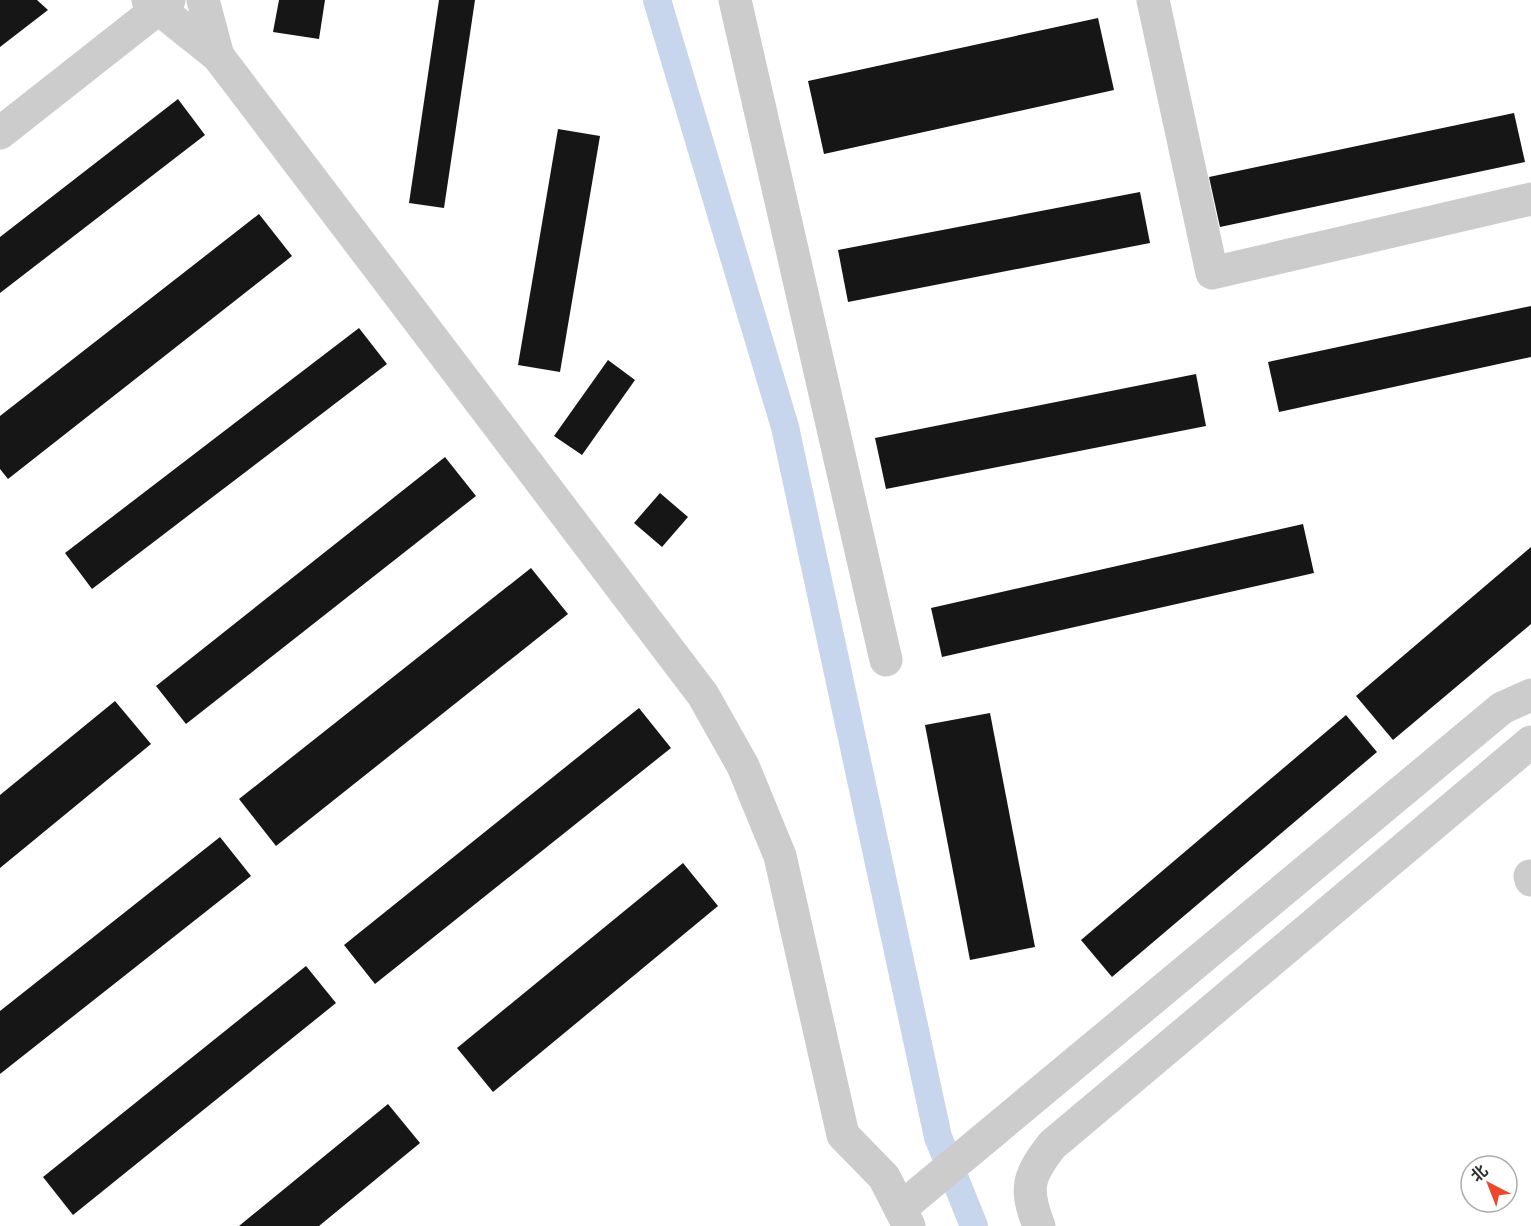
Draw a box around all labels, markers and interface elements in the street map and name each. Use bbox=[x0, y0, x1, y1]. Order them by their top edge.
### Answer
north arrow bbox=[1459, 1154, 1519, 1214]
text: 北 bbox=[1467, 1161, 1492, 1186]

